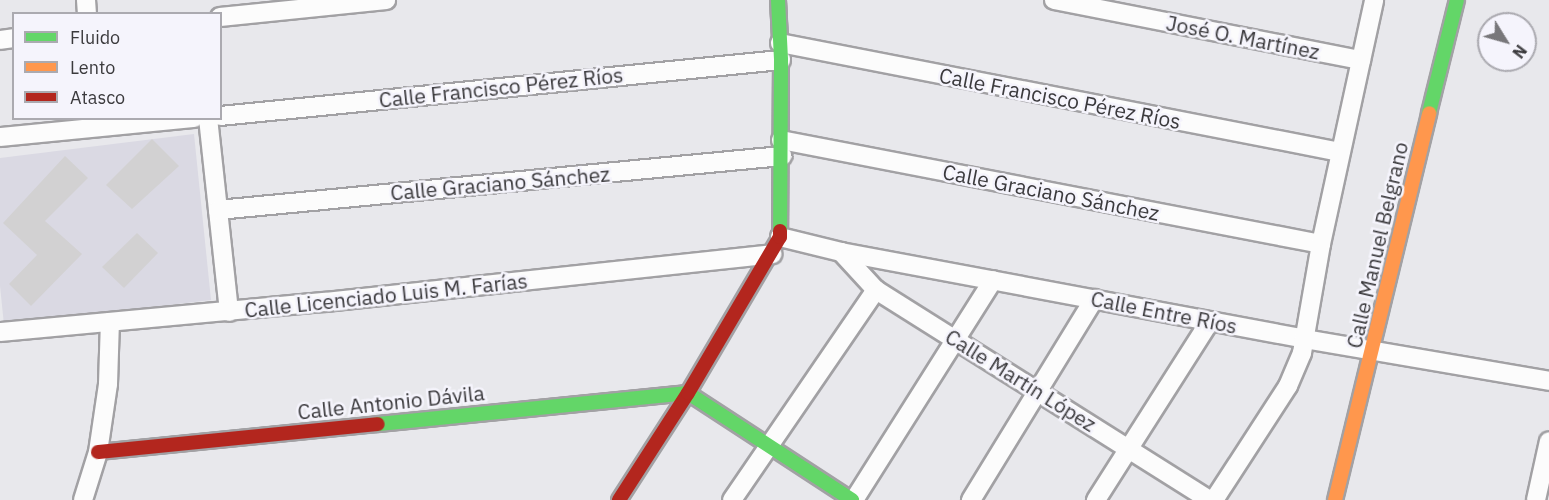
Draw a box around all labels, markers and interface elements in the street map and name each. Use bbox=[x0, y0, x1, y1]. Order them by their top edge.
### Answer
street label: José O. Martínez bbox=[1164, 10, 1322, 64]
legend bbox=[12, 12, 222, 120]
north arrow bbox=[1477, 12, 1537, 72]
text: Fluido bbox=[70, 26, 120, 49]
text: N bbox=[1508, 41, 1531, 62]
text: Lento bbox=[70, 56, 115, 79]
street label: Calle Francisco Pérez Ríos bbox=[378, 62, 624, 112]
street label: Calle Francisco Pérez Ríos bbox=[937, 62, 1183, 134]
text: Atasco bbox=[70, 86, 125, 109]
street label: Calle Manuel Belgrano bbox=[1341, 139, 1413, 351]
street label: Calle Graciano Sánchez bbox=[941, 159, 1161, 225]
street label: Calle Graciano Sánchez bbox=[389, 161, 611, 205]
street label: Calle Licenciado Luis M. Farías bbox=[243, 268, 529, 322]
street label: Calle Entre Ríos bbox=[1089, 285, 1239, 339]
street label: Calle Martín López bbox=[941, 323, 1101, 437]
street label: Calle Antonio Dávila bbox=[296, 380, 486, 424]

